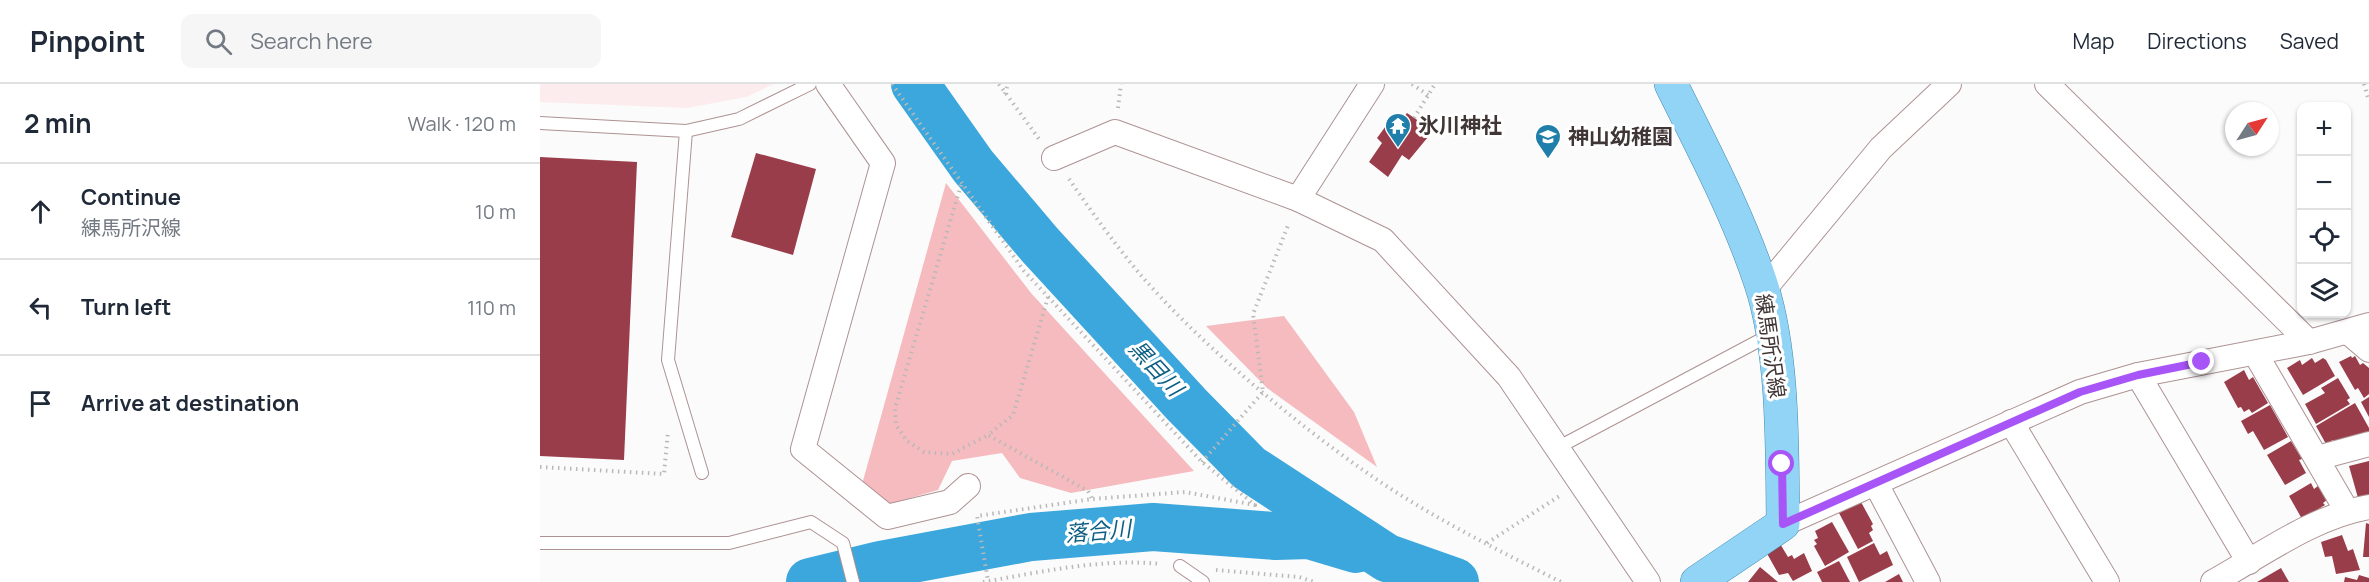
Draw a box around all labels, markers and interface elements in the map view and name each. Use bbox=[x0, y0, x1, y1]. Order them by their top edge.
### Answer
search box bbox=[181, 14, 601, 68]
text: Pinpoint bbox=[30, 22, 145, 60]
icon: search bbox=[202, 25, 235, 58]
text: Search here bbox=[250, 26, 373, 56]
text: Map bbox=[2073, 27, 2114, 55]
text: Directions bbox=[2147, 27, 2247, 55]
text: Saved bbox=[2280, 27, 2339, 55]
north arrow bbox=[2225, 102, 2279, 156]
map controls bbox=[2297, 102, 2351, 318]
button: + bbox=[2297, 102, 2351, 156]
text: 2 min bbox=[24, 105, 92, 141]
text: Walk · 120 m bbox=[408, 110, 516, 137]
temple icon: 氷川神社 bbox=[1383, 111, 1413, 149]
place label: 氷川神社 bbox=[1418, 111, 1502, 139]
school or university icon: 神山幼稚園 bbox=[1533, 122, 1563, 160]
place label: 神山幼稚園 bbox=[1568, 122, 1673, 150]
button: − bbox=[2297, 156, 2351, 210]
text: Continue bbox=[81, 182, 181, 212]
icon: ahead bbox=[24, 195, 57, 228]
text: 10 m bbox=[475, 198, 516, 225]
button: locate bbox=[2297, 210, 2351, 264]
text: 練馬所沢線 bbox=[81, 214, 181, 241]
button: layers bbox=[2297, 264, 2351, 318]
icon: left bbox=[24, 291, 57, 324]
text: Turn left bbox=[81, 292, 171, 322]
street label: 練馬所沢線 bbox=[1750, 292, 1792, 400]
text: 110 m bbox=[467, 294, 516, 321]
water label: 黒目川 bbox=[1123, 334, 1191, 404]
route end bbox=[2188, 348, 2214, 374]
icon: arrive bbox=[24, 387, 57, 420]
text: Arrive at destination bbox=[81, 388, 299, 418]
route start bbox=[1768, 450, 1794, 476]
water label: 落合川 bbox=[1064, 513, 1134, 549]

